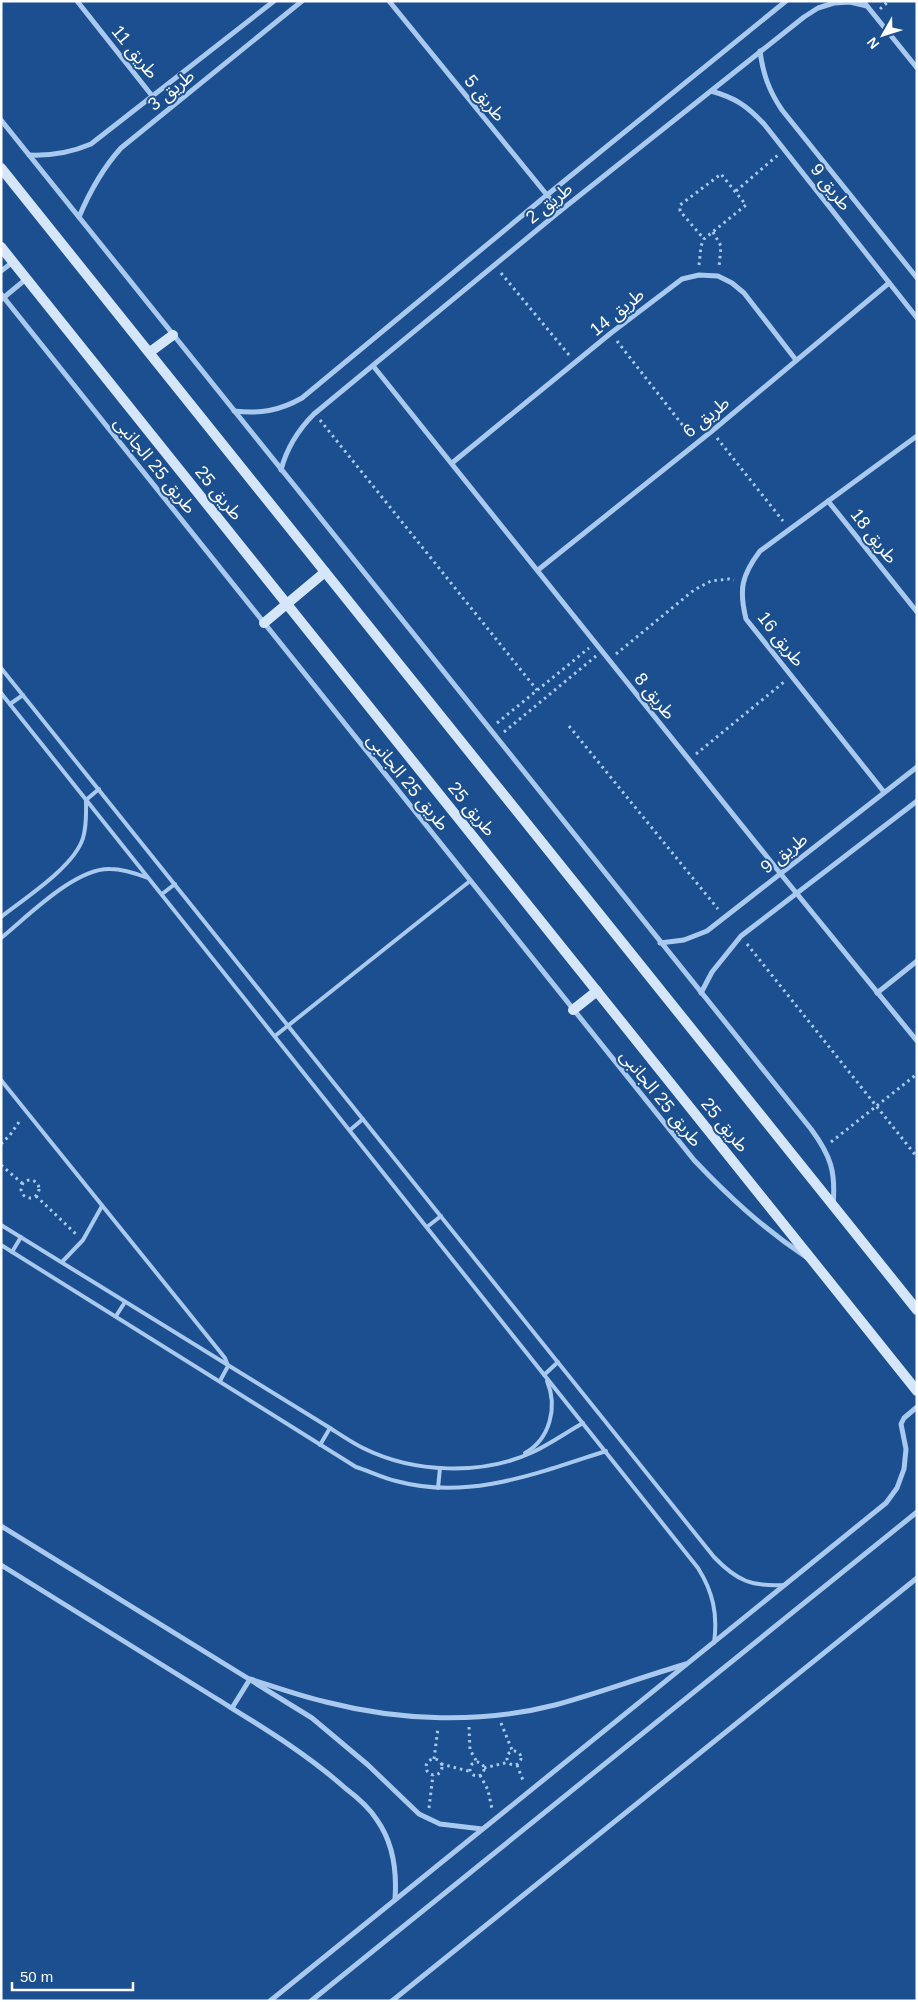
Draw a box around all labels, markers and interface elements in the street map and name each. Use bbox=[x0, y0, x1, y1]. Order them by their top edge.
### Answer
north arrow bbox=[858, 10, 908, 60]
street label: طريق 11 bbox=[107, 21, 162, 83]
text: N bbox=[863, 34, 882, 52]
street label: طريق 3 bbox=[144, 65, 199, 115]
street label: طريق 5 bbox=[460, 71, 510, 126]
street label: طريق 9 bbox=[806, 160, 855, 215]
street label: طريق 2 bbox=[522, 178, 577, 228]
street label: طريق 14 bbox=[586, 284, 649, 341]
street label: طريق 6 bbox=[679, 392, 734, 442]
street label: طريق 25 الجانبى bbox=[109, 413, 200, 518]
street label: طريق 25 bbox=[190, 462, 247, 525]
street label: طريق 18 bbox=[846, 505, 901, 568]
street label: طريق 16 bbox=[753, 608, 808, 671]
street label: طريق 8 bbox=[630, 669, 680, 724]
street label: طريق 25 الجانبى bbox=[362, 730, 453, 835]
street label: طريق 25 bbox=[443, 778, 500, 841]
street label: طريق 9 bbox=[757, 829, 812, 878]
street label: طريق 25 الجانبى bbox=[615, 1046, 706, 1151]
street label: طريق 25 bbox=[696, 1094, 753, 1157]
scale bar bbox=[12, 1960, 134, 1992]
text: 50 m bbox=[20, 1968, 53, 1985]

